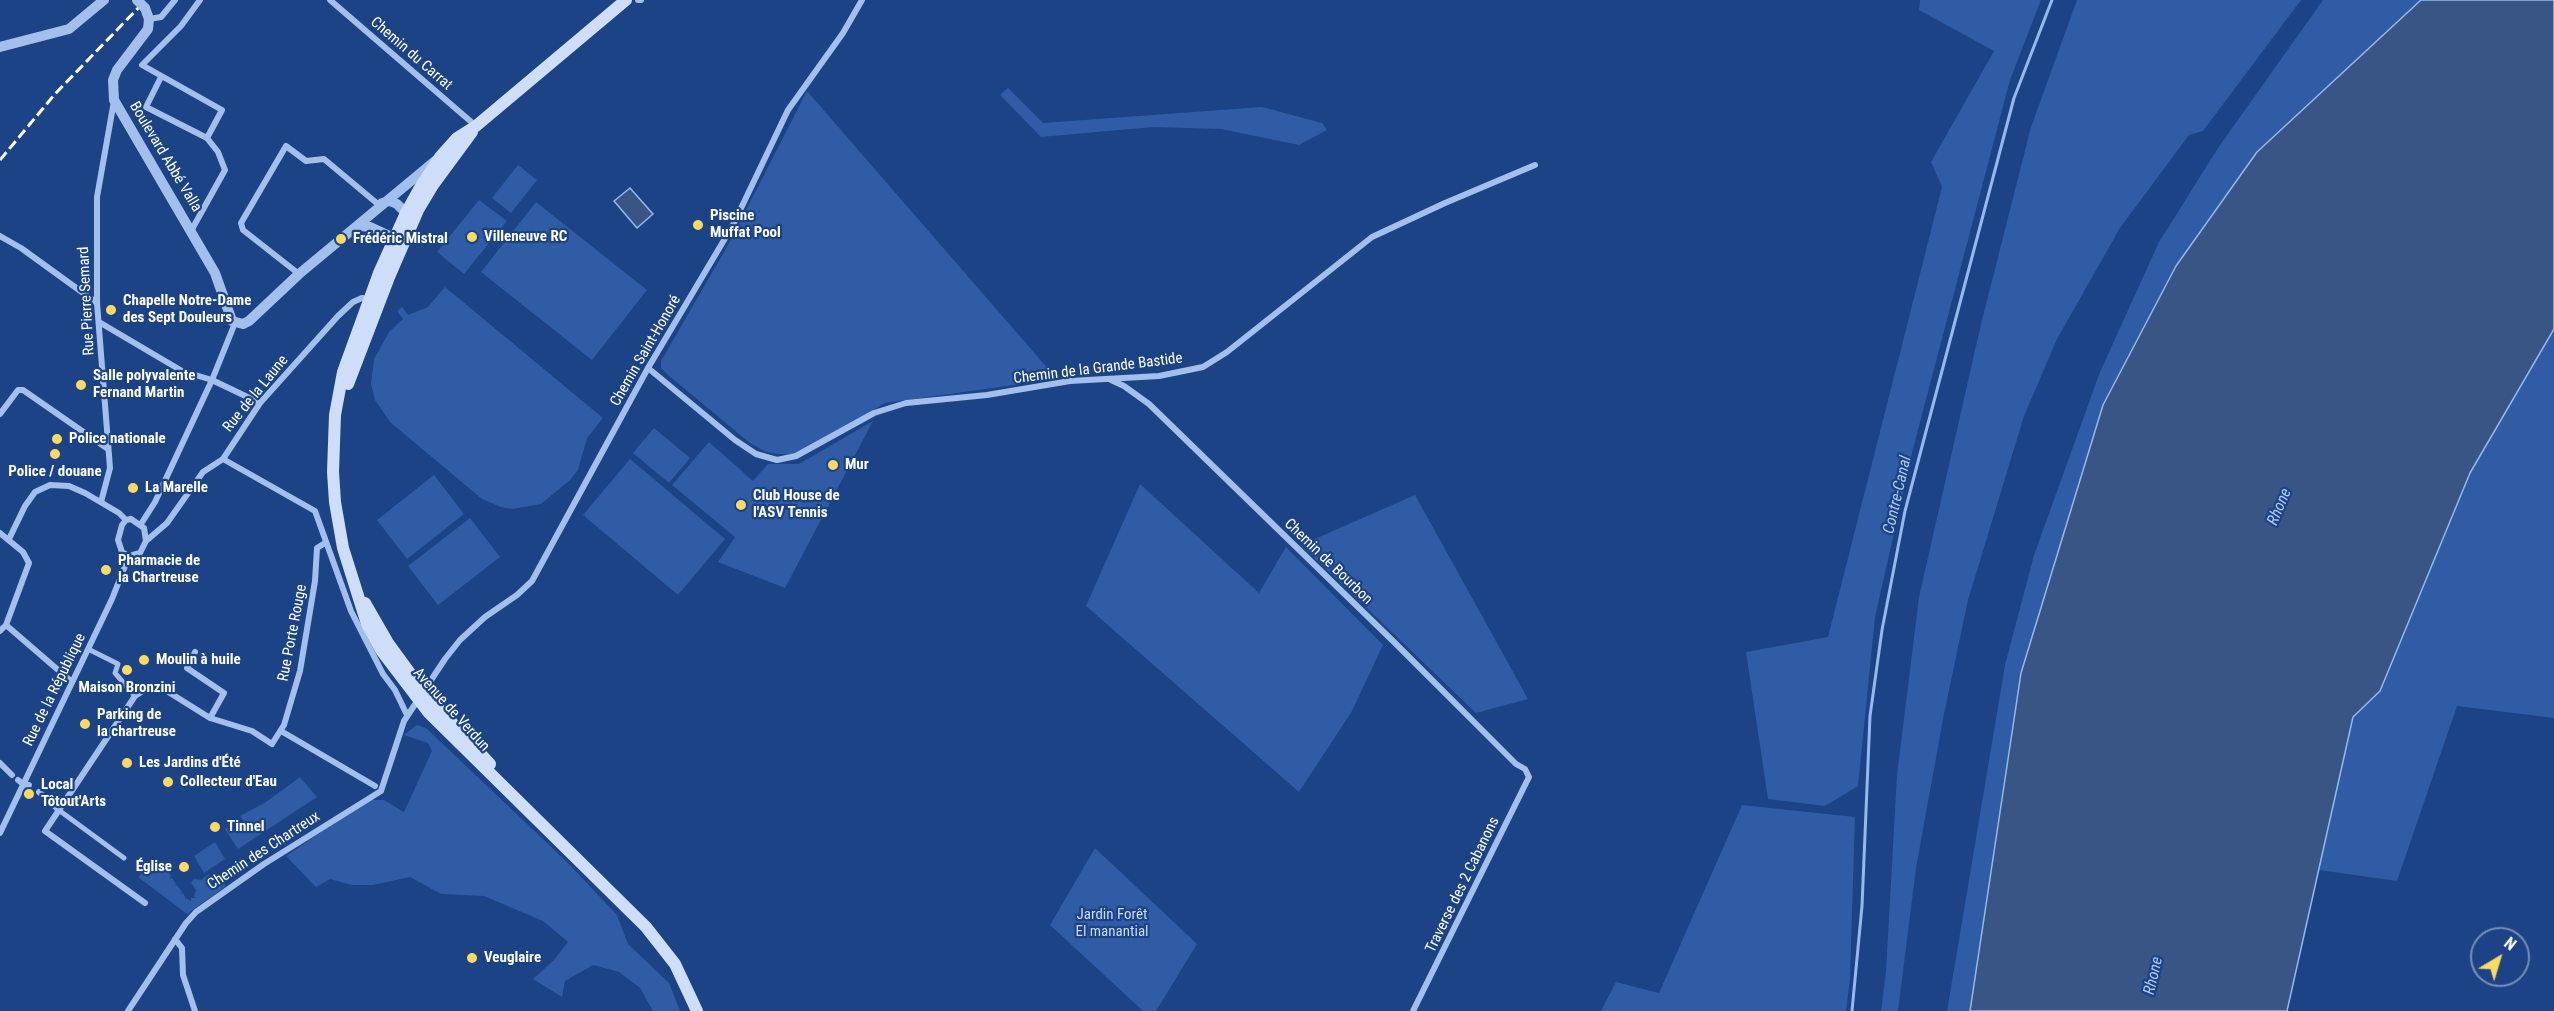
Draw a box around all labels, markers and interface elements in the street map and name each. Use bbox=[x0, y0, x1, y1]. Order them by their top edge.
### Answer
street label: Chemin du Carrat bbox=[366, 14, 456, 94]
street label: Boulevard Abbé Valla bbox=[125, 99, 205, 215]
place label: Piscine Muffat Pool bbox=[710, 207, 781, 242]
marker: Piscine Muffat Pool bbox=[691, 218, 705, 232]
place label: Villeneuve RC bbox=[484, 228, 567, 246]
place label: Frédéric Mistral bbox=[353, 230, 448, 248]
marker: Villeneuve RC bbox=[465, 230, 479, 244]
marker: Frédéric Mistral bbox=[334, 232, 348, 246]
street label: Rue Pierre Semard bbox=[75, 246, 99, 356]
place label: Chapelle Notre-Dame des Sept Douleurs bbox=[123, 292, 251, 327]
street label: Chemin Saint-Honoré bbox=[607, 292, 685, 410]
marker: Chapelle Notre-Dame des Sept Douleurs bbox=[104, 303, 118, 317]
street label: Chemin de la Grande Bastide bbox=[1012, 350, 1184, 388]
street label: Rue de la Laune bbox=[220, 352, 292, 436]
place label: Salle polyvalente Fernand Martin bbox=[93, 367, 196, 402]
marker: Salle polyvalente Fernand Martin bbox=[74, 378, 88, 392]
place label: Police nationale bbox=[69, 430, 166, 448]
marker: Police nationale bbox=[50, 432, 64, 446]
marker: Police / douane bbox=[48, 447, 62, 461]
water label: Contre-Canal bbox=[1880, 454, 1916, 536]
place label: Mur bbox=[845, 456, 869, 474]
marker: Mur bbox=[826, 458, 840, 472]
place label: Police / douane bbox=[8, 463, 102, 481]
place label: La Marelle bbox=[145, 479, 208, 497]
marker: La Marelle bbox=[126, 481, 140, 495]
water label: Rhone bbox=[2264, 486, 2296, 528]
place label: Club House de l'ASV Tennis bbox=[753, 487, 840, 522]
marker: Club House de l'ASV Tennis bbox=[734, 498, 748, 512]
street label: Chemin de Bourbon bbox=[1280, 515, 1376, 609]
place label: Pharmacie de la Chartreuse bbox=[118, 552, 200, 587]
marker: Pharmacie de la Chartreuse bbox=[99, 563, 113, 577]
street label: Rue Porte Rouge bbox=[275, 583, 311, 683]
street label: Rue de la République bbox=[20, 631, 90, 749]
place label: Moulin à huile bbox=[156, 651, 241, 669]
marker: Moulin à huile bbox=[137, 653, 151, 667]
marker: Maison Bronzini bbox=[120, 663, 134, 677]
street label: Avenue de Verdun bbox=[409, 665, 493, 755]
place label: Maison Bronzini bbox=[78, 679, 176, 697]
place label: Parking de la chartreuse bbox=[97, 706, 176, 741]
marker: Parking de la chartreuse bbox=[78, 717, 92, 731]
place label: Les Jardins d'Été bbox=[139, 754, 241, 772]
marker: Les Jardins d'Été bbox=[120, 756, 134, 770]
place label: Collecteur d'Eau bbox=[180, 773, 277, 791]
marker: Collecteur d'Eau bbox=[161, 775, 175, 789]
place label: Local Tôtout'Arts bbox=[41, 776, 106, 811]
marker: Local Tôtout'Arts bbox=[22, 787, 36, 801]
street label: Chemin des Chartreux bbox=[204, 808, 324, 894]
street label: Traverse des 2 Cabanons bbox=[1422, 814, 1504, 956]
place label: Tinnel bbox=[227, 818, 265, 836]
marker: Tinnel bbox=[208, 820, 222, 834]
place label: Église bbox=[136, 858, 172, 876]
marker: Église bbox=[177, 860, 191, 874]
park label: Jardin Forêt El manantial bbox=[1075, 906, 1149, 941]
north arrow bbox=[2470, 927, 2530, 987]
text: N bbox=[2500, 933, 2520, 954]
place label: Veuglaire bbox=[484, 949, 541, 967]
marker: Veuglaire bbox=[465, 951, 479, 965]
water label: Rhone bbox=[2140, 955, 2168, 997]

